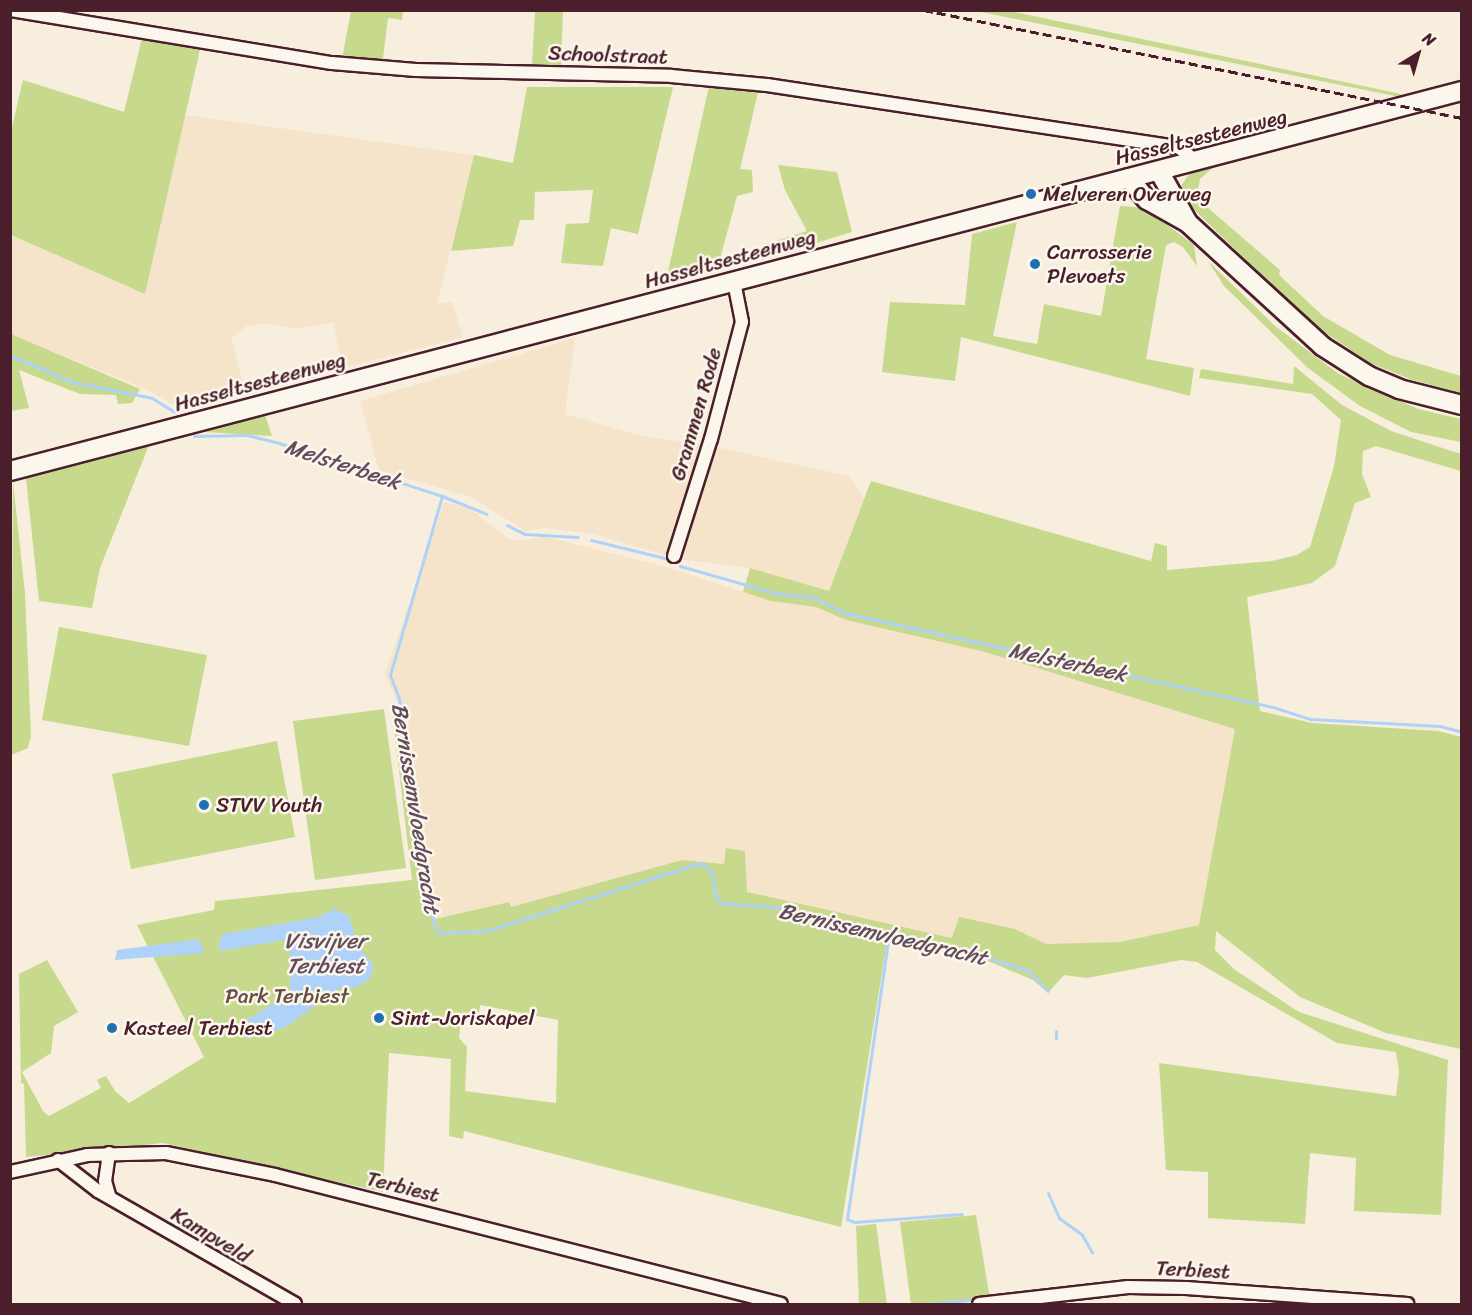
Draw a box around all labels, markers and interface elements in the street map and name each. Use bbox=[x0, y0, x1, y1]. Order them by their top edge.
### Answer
north arrow bbox=[1388, 24, 1448, 84]
text: N bbox=[1416, 24, 1442, 54]
street label: Schoolstraat bbox=[548, 40, 668, 70]
street label: Hasseltsesteenweg bbox=[1112, 103, 1290, 171]
place label: Melveren Overweg bbox=[1043, 181, 1212, 207]
marker: Melveren Overweg bbox=[1024, 187, 1038, 201]
street label: Hasseltsesteenweg bbox=[642, 224, 818, 294]
place label: Carrosserie Plevoets bbox=[1047, 239, 1152, 289]
marker: Carrosserie Plevoets bbox=[1028, 257, 1042, 271]
street label: Grammen Rode bbox=[665, 345, 727, 483]
street label: Hasseltsesteenweg bbox=[172, 347, 348, 417]
water label: Melsterbeek bbox=[282, 433, 404, 495]
water label: Melsterbeek bbox=[1006, 637, 1130, 687]
water label: Bernissemvloedgracht bbox=[386, 701, 446, 915]
place label: STVV Youth bbox=[216, 792, 322, 818]
marker: STVV Youth bbox=[197, 798, 211, 812]
water label: Bernissemvloedgracht bbox=[776, 897, 990, 971]
water label: Visvijver Terbiest bbox=[284, 927, 366, 978]
park label: Park Terbiest bbox=[226, 983, 348, 1009]
place label: Sint-Joriskapel bbox=[391, 1005, 534, 1031]
marker: Sint-Joriskapel bbox=[372, 1011, 386, 1025]
place label: Kasteel Terbiest bbox=[124, 1015, 273, 1041]
marker: Kasteel Terbiest bbox=[105, 1021, 119, 1035]
street label: Terbiest bbox=[364, 1166, 442, 1208]
street label: Kampveld bbox=[167, 1202, 255, 1268]
street label: Terbiest bbox=[1155, 1255, 1231, 1285]

